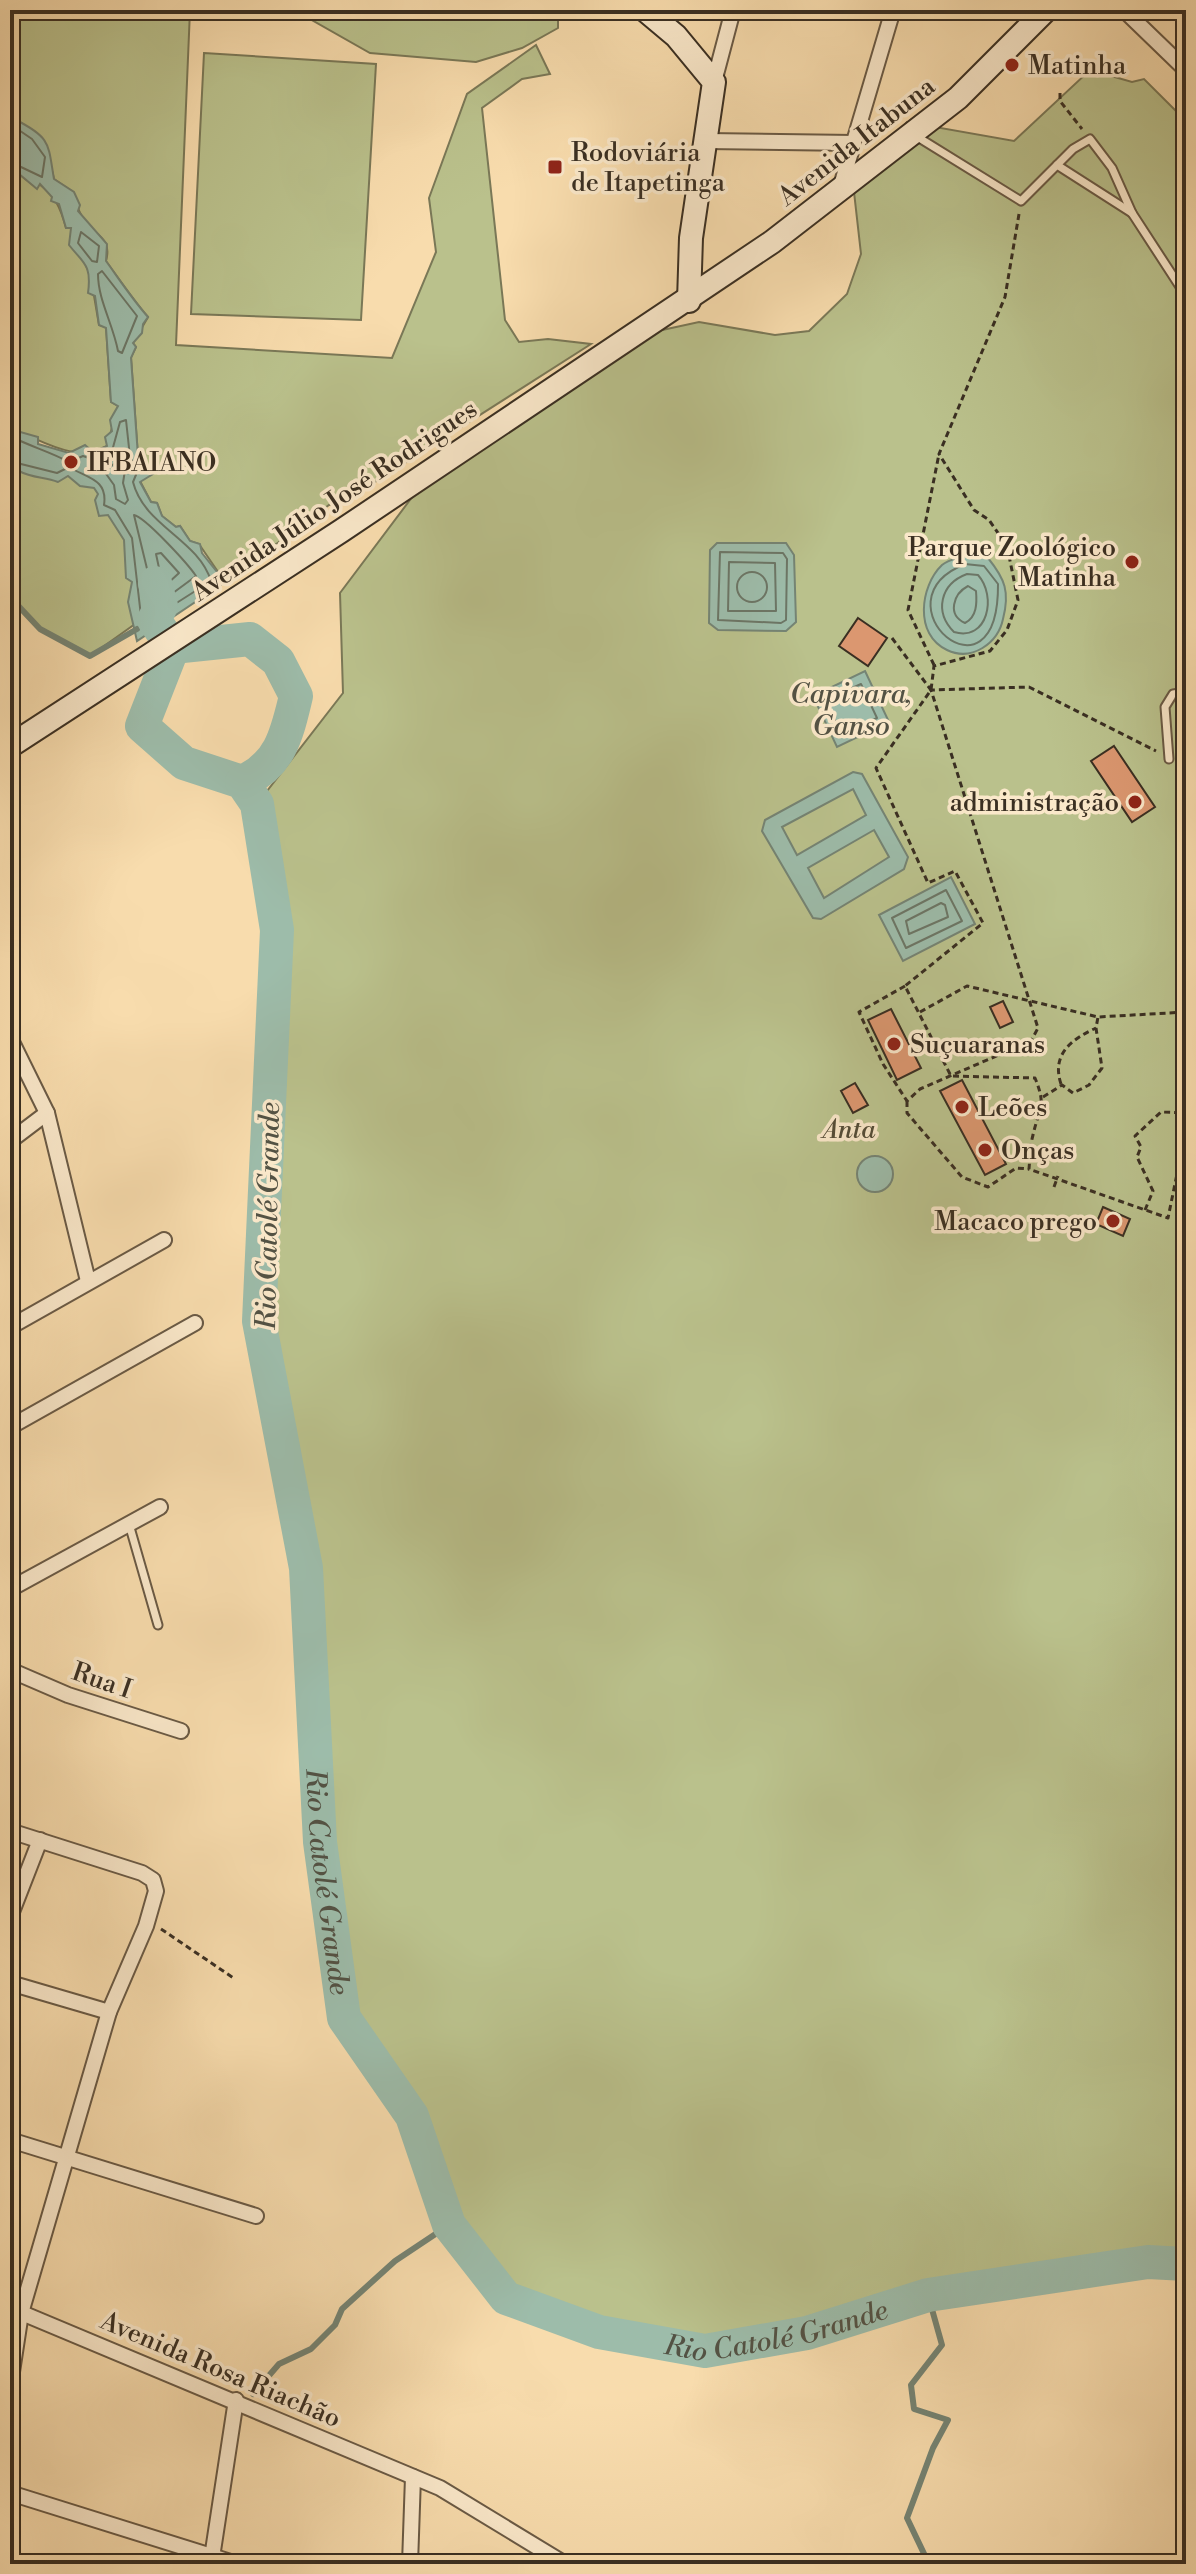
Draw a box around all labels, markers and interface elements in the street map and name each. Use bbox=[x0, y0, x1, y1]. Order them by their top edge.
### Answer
place label: Matinha bbox=[1028, 50, 1127, 82]
marker: Matinha bbox=[1003, 56, 1021, 74]
street label: Avenida Itabuna bbox=[771, 70, 942, 214]
place label: Rodoviária de Itapetinga bbox=[571, 137, 726, 199]
marker: Rodoviária de Itapetinga bbox=[546, 158, 564, 176]
street label: Avenida Júlio José Rodrigues bbox=[185, 393, 483, 609]
place label: IFBAIANO bbox=[87, 447, 216, 479]
marker: IFBAIANO bbox=[62, 453, 80, 471]
place label: Parque Zoológico Matinha bbox=[908, 532, 1117, 594]
marker: Parque Zoológico Matinha bbox=[1123, 553, 1141, 571]
water label: Capivara, Ganso bbox=[790, 677, 912, 744]
place label: administração bbox=[950, 787, 1119, 819]
marker: administração bbox=[1126, 793, 1144, 811]
place label: Suçuaranas bbox=[910, 1029, 1045, 1061]
marker: Suçuaranas bbox=[885, 1035, 903, 1053]
place label: Leões bbox=[978, 1092, 1047, 1124]
marker: Leões bbox=[953, 1098, 971, 1116]
water label: Rio Catolé Grande bbox=[249, 1102, 288, 1331]
park label: Anta bbox=[820, 1114, 876, 1146]
place label: Onças bbox=[1001, 1135, 1075, 1167]
marker: Onças bbox=[976, 1141, 994, 1159]
place label: Macaco prego bbox=[934, 1206, 1097, 1238]
marker: Macaco prego bbox=[1104, 1212, 1122, 1230]
street label: Rua I bbox=[68, 1656, 136, 1706]
water label: Rio Catolé Grande bbox=[297, 1767, 357, 1997]
water label: Rio Catolé Grande bbox=[660, 2293, 892, 2370]
street label: Avenida Rosa Riachão bbox=[95, 2304, 345, 2435]

